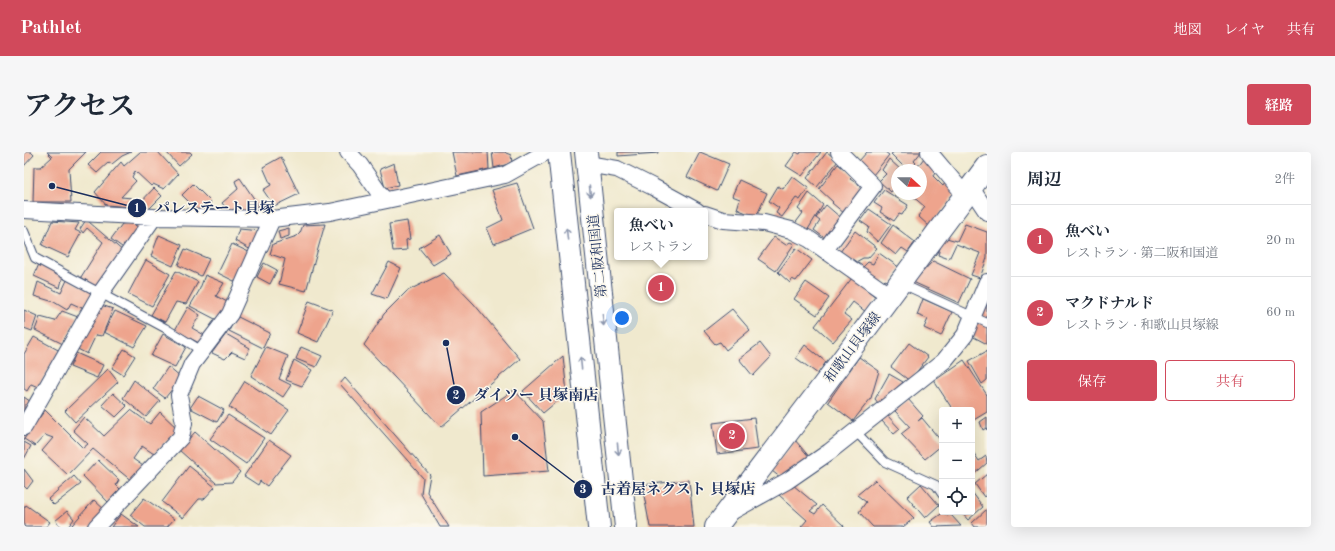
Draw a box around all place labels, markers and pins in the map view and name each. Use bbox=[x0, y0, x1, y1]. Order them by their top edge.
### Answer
callout: パレステート貝塚 bbox=[127, 195, 283, 222]
pin: 1 bbox=[648, 273, 674, 303]
callout: ダイソー 貝塚南店 bbox=[446, 382, 607, 409]
pin: 2 bbox=[719, 421, 745, 451]
callout: 古着屋ネクスト 貝塚店 bbox=[573, 476, 764, 503]

